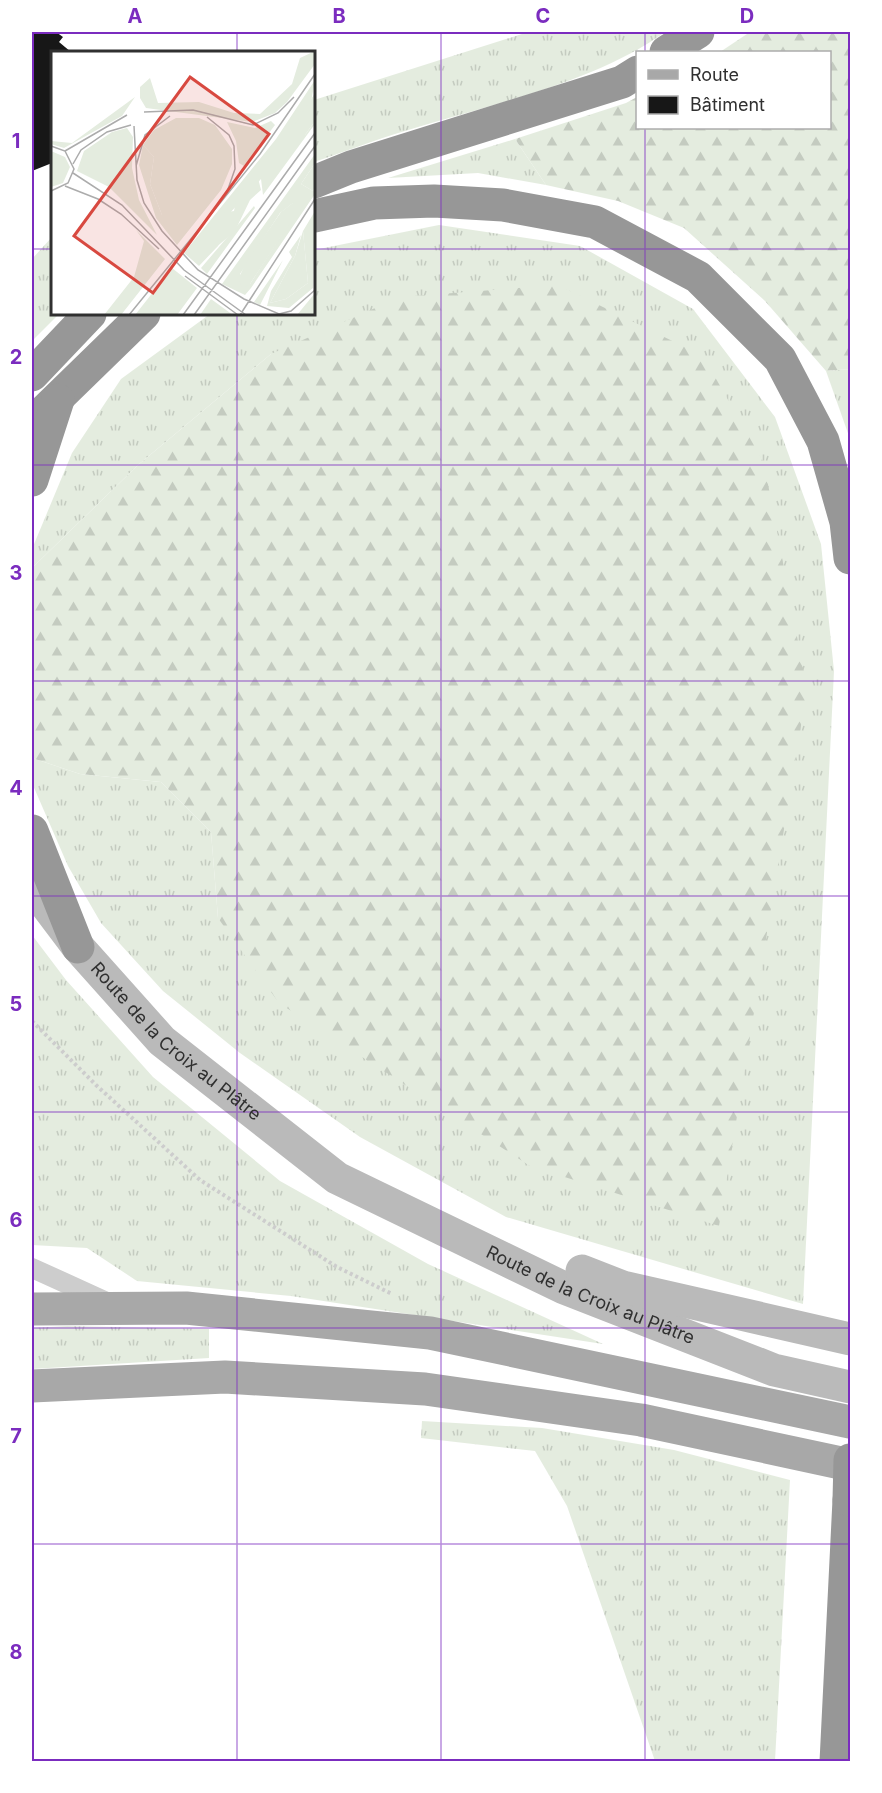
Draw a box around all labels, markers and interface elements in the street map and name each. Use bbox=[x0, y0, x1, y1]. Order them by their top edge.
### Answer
text: A bbox=[128, 4, 143, 28]
text: B bbox=[332, 4, 346, 28]
text: C bbox=[536, 4, 550, 28]
text: D bbox=[740, 4, 754, 28]
inset map bbox=[51, 51, 315, 315]
legend bbox=[636, 51, 831, 129]
text: Route bbox=[690, 64, 739, 85]
text: Bâtiment bbox=[690, 94, 765, 115]
text: 1 bbox=[12, 129, 20, 153]
text: 2 bbox=[10, 345, 22, 369]
text: 3 bbox=[10, 561, 22, 585]
text: 4 bbox=[9, 776, 23, 800]
street label: Route de la Croix au Plâtre bbox=[87, 958, 265, 1125]
text: 5 bbox=[10, 992, 22, 1016]
text: 6 bbox=[10, 1208, 23, 1232]
street label: Route de la Croix au Plâtre bbox=[483, 1241, 698, 1348]
text: 7 bbox=[10, 1424, 22, 1448]
text: 8 bbox=[9, 1640, 23, 1664]

